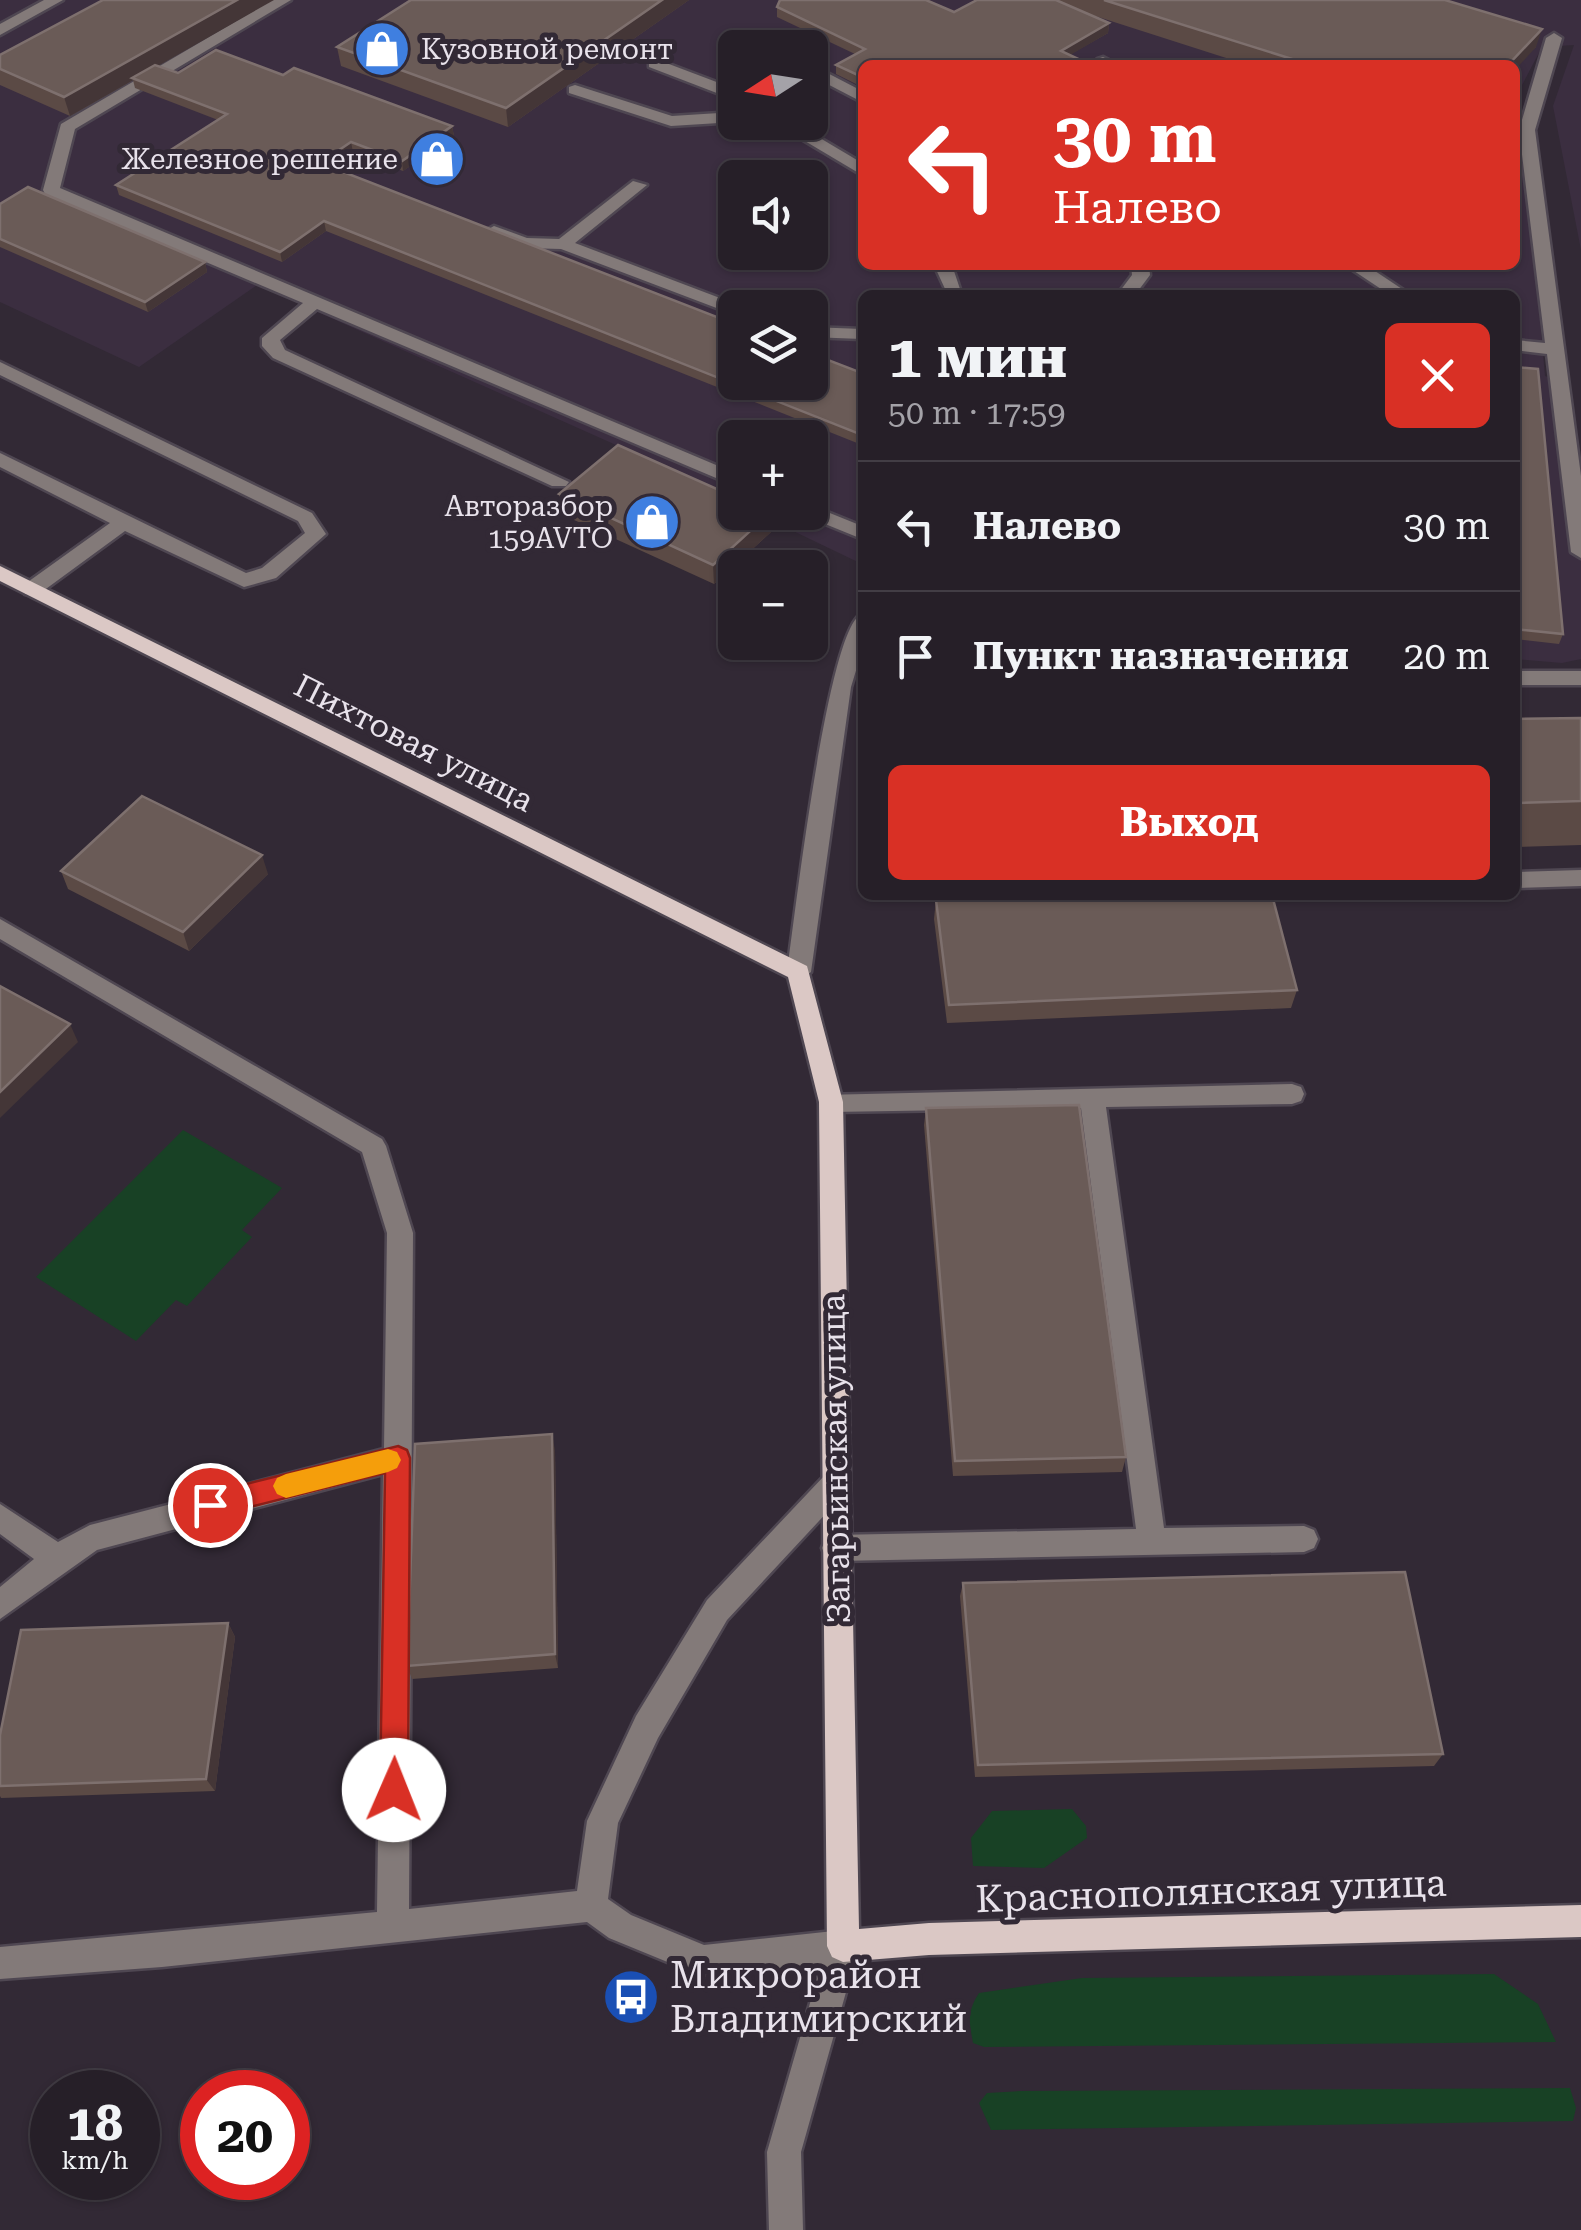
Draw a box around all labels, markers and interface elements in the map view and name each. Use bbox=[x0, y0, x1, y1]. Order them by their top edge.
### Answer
shop icon: Кузовной ремонт bbox=[352, 19, 412, 79]
north arrow bbox=[718, 30, 828, 140]
map controls bbox=[718, 30, 828, 660]
place label: Кузовной ремонт bbox=[421, 33, 673, 66]
text: 30 m bbox=[1053, 97, 1217, 179]
icon: left bbox=[888, 100, 1018, 230]
shop icon: Железное решение bbox=[407, 129, 467, 189]
place label: Железное решение bbox=[121, 143, 398, 176]
button: sound bbox=[718, 160, 828, 270]
text: Налево bbox=[1053, 181, 1222, 234]
button: layers bbox=[718, 290, 828, 400]
text: 1 мин bbox=[888, 321, 1067, 392]
button: close bbox=[1385, 323, 1490, 428]
text: 50 m · 17:59 bbox=[888, 394, 1065, 432]
button: + bbox=[718, 420, 828, 530]
place label: Авторазбор 159AVTO bbox=[444, 490, 613, 555]
shop icon: Авторазбор 159AVTO bbox=[622, 492, 682, 552]
icon: left bbox=[888, 499, 943, 554]
text: Налево bbox=[973, 504, 1121, 548]
text: 30 m bbox=[1403, 504, 1490, 548]
button: − bbox=[718, 550, 828, 660]
icon: arrive bbox=[888, 629, 943, 684]
text: Пункт назначения bbox=[973, 634, 1349, 678]
text: 20 m bbox=[1403, 634, 1490, 678]
street label: Пихтовая улица bbox=[288, 666, 540, 820]
button: Выход bbox=[888, 765, 1490, 880]
street label: Загарьинская улица bbox=[814, 1294, 858, 1624]
pin bbox=[168, 1463, 253, 1548]
icon: arrive bbox=[183, 1478, 238, 1533]
position arrow bbox=[342, 1738, 446, 1842]
street label: Краснополянская улица bbox=[975, 1861, 1448, 1921]
place label: Микрорайон Владимирский bbox=[670, 1953, 967, 2041]
bus stop icon: Микрорайон Владимирский bbox=[601, 1967, 661, 2027]
speed limit sign: 20 bbox=[180, 2070, 310, 2200]
text: 18 bbox=[67, 2094, 123, 2152]
text: km/h bbox=[62, 2146, 128, 2175]

